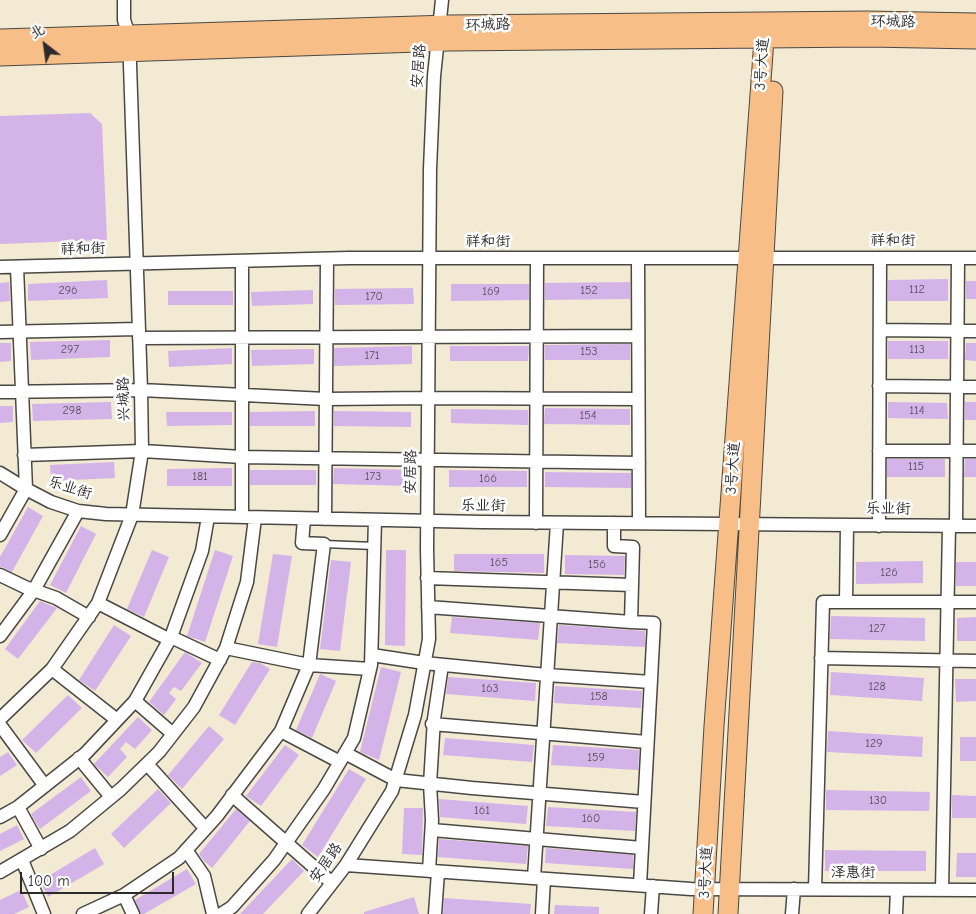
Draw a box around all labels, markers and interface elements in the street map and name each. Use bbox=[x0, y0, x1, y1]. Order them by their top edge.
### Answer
street label: 环城路 bbox=[870, 13, 916, 31]
street label: 环城路 bbox=[465, 16, 511, 34]
north arrow bbox=[20, 20, 70, 70]
text: 北 bbox=[27, 21, 48, 42]
street label: 3号大道 bbox=[751, 37, 773, 91]
street label: 安居路 bbox=[408, 43, 430, 89]
street label: 祥和街 bbox=[871, 232, 915, 250]
street label: 祥和街 bbox=[466, 233, 510, 251]
street label: 祥和街 bbox=[60, 240, 106, 258]
house number: 112 bbox=[909, 283, 925, 297]
house number: 296 bbox=[58, 284, 78, 298]
house number: 152 bbox=[580, 284, 598, 298]
house number: 169 bbox=[482, 285, 500, 299]
house number: 170 bbox=[365, 290, 383, 304]
house number: 297 bbox=[61, 343, 79, 357]
house number: 113 bbox=[909, 343, 925, 357]
house number: 153 bbox=[580, 345, 598, 359]
house number: 171 bbox=[364, 349, 380, 363]
street label: 兴城路 bbox=[115, 376, 133, 422]
house number: 298 bbox=[63, 404, 81, 418]
house number: 114 bbox=[909, 404, 925, 418]
house number: 154 bbox=[579, 409, 597, 423]
street label: 3号大道 bbox=[722, 441, 744, 495]
street label: 安居路 bbox=[402, 449, 420, 495]
house number: 115 bbox=[908, 460, 924, 474]
house number: 181 bbox=[192, 470, 208, 484]
house number: 173 bbox=[365, 470, 381, 484]
street label: 乐业街 bbox=[46, 472, 94, 504]
house number: 166 bbox=[479, 472, 497, 486]
street label: 乐业街 bbox=[460, 497, 506, 515]
street label: 乐业街 bbox=[865, 500, 911, 518]
house number: 165 bbox=[490, 556, 508, 570]
house number: 156 bbox=[588, 558, 606, 572]
house number: 126 bbox=[880, 566, 898, 580]
house number: 127 bbox=[869, 622, 885, 636]
house number: 128 bbox=[868, 680, 886, 694]
house number: 163 bbox=[481, 682, 499, 696]
house number: 158 bbox=[590, 690, 608, 704]
house number: 129 bbox=[865, 737, 883, 751]
house number: 159 bbox=[587, 751, 605, 765]
house number: 130 bbox=[869, 794, 887, 808]
house number: 161 bbox=[474, 804, 490, 818]
house number: 160 bbox=[582, 812, 600, 826]
street label: 安居路 bbox=[306, 839, 346, 887]
street label: 3号大道 bbox=[696, 845, 716, 899]
scale bar bbox=[22, 862, 176, 894]
street label: 泽惠街 bbox=[831, 864, 875, 882]
text: 100 m bbox=[28, 872, 70, 890]

